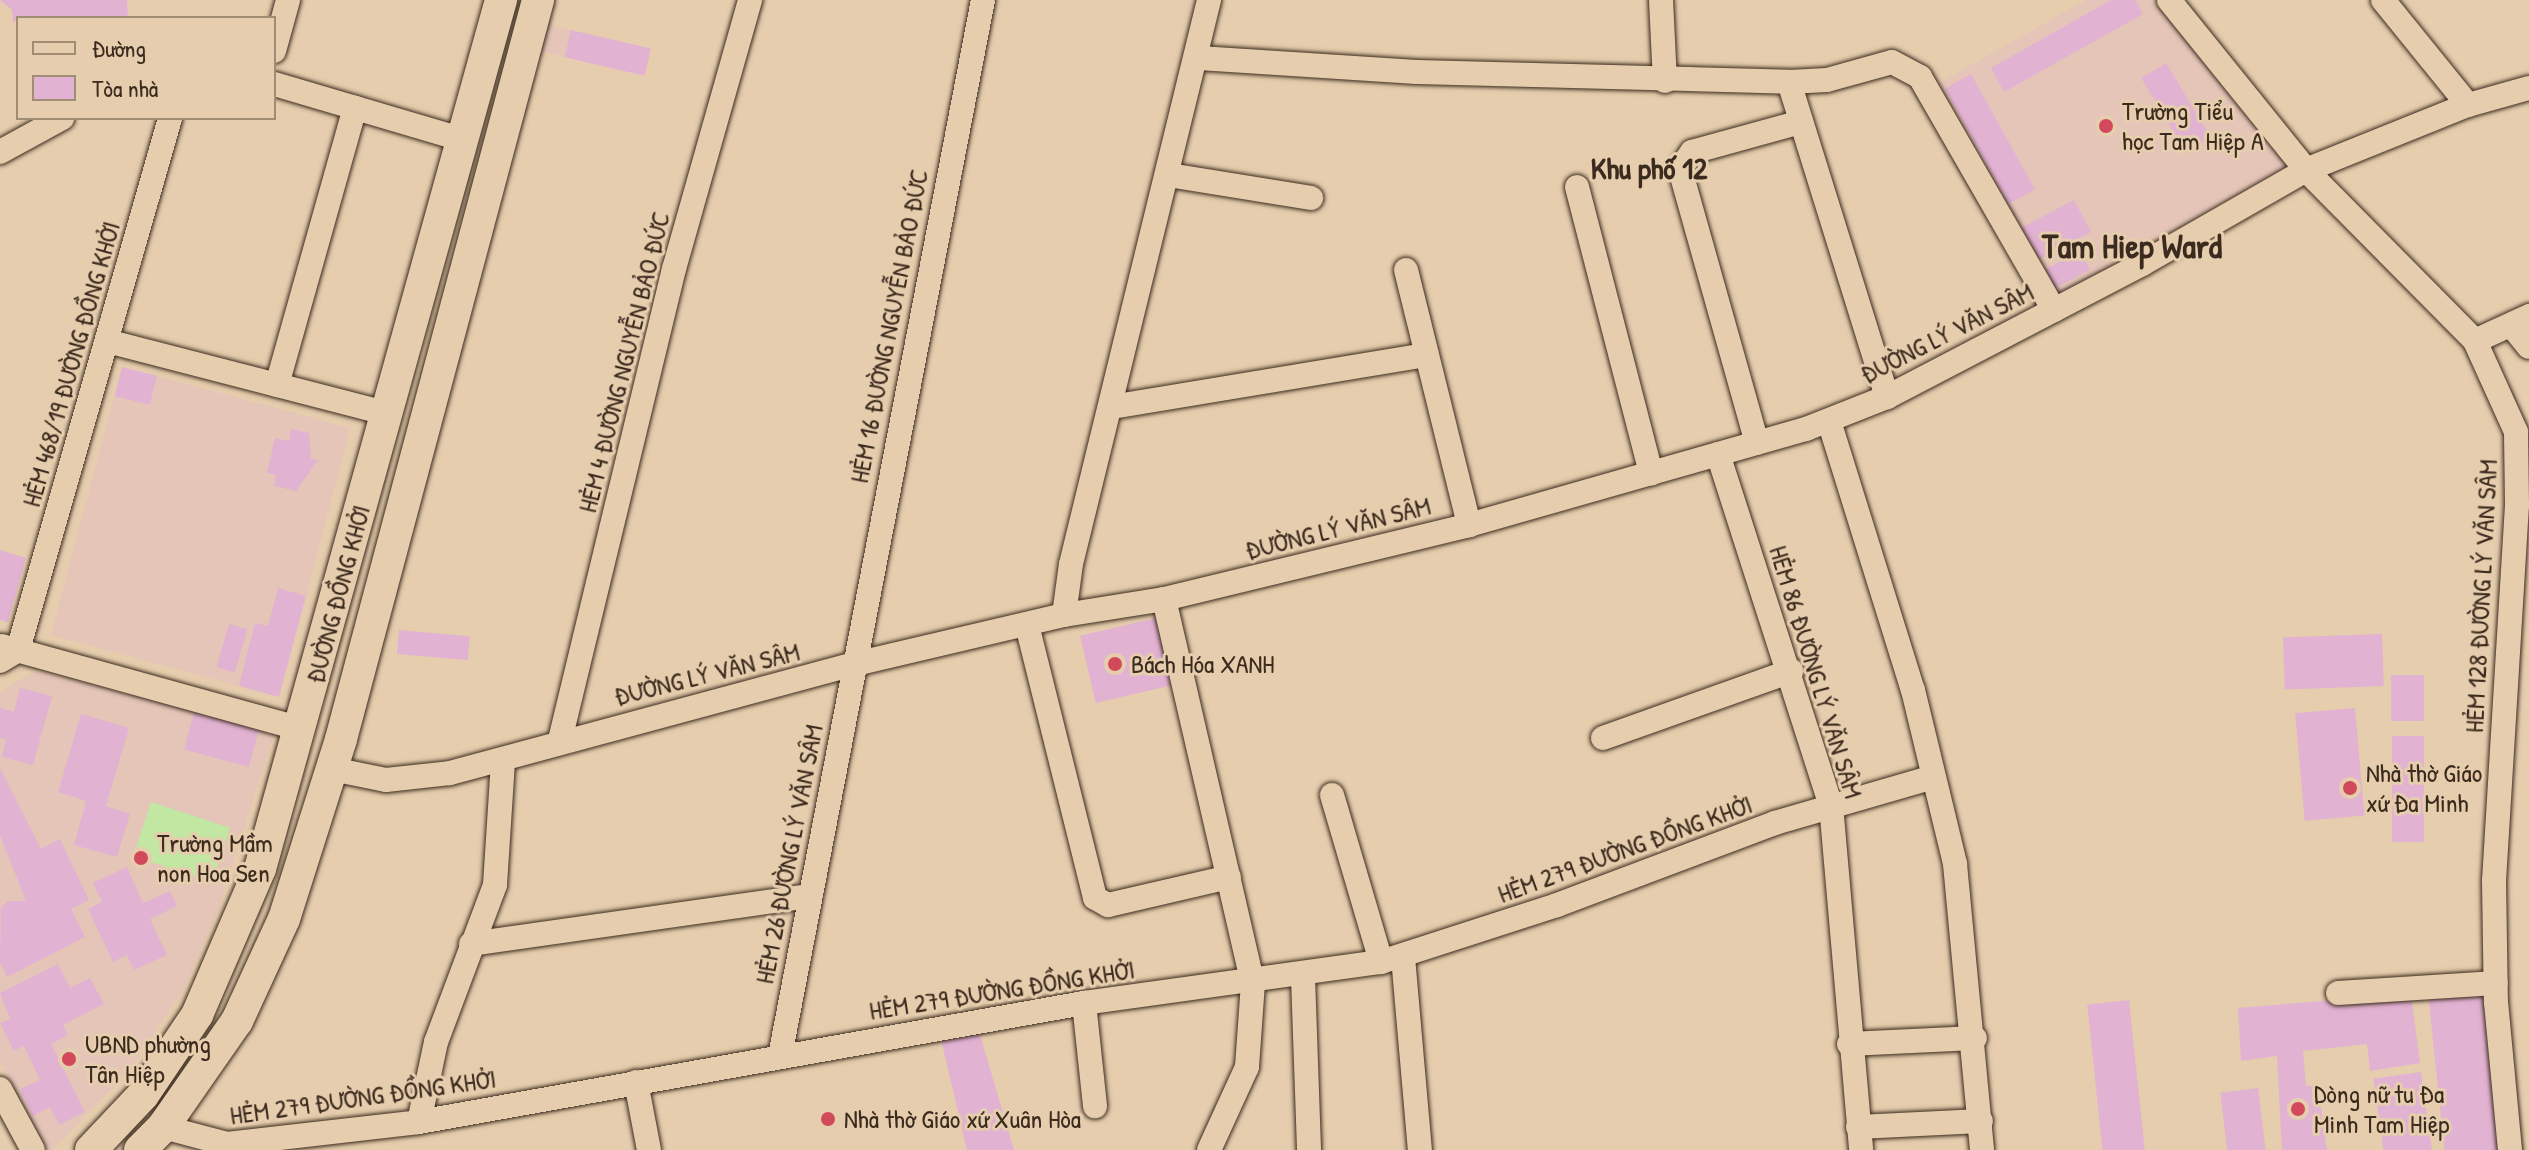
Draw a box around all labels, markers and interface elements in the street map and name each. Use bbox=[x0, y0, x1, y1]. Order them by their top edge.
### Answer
legend bbox=[16, 16, 276, 120]
text: Đường bbox=[92, 32, 146, 64]
text: Tòa nhà bbox=[92, 72, 158, 104]
place label: Trường Tiểu học Tam Hiệp A bbox=[2122, 95, 2264, 156]
marker: Trường Tiểu học Tam Hiệp A bbox=[2097, 117, 2115, 135]
district label: Khu phố 12 bbox=[1591, 150, 1707, 186]
street label: HẺM 16 ĐƯỜNG NGUYỄN BẢO ĐỨC bbox=[843, 167, 935, 485]
street label: HẺM 4 ĐƯỜNG NGUYỄN BẢO ĐỨC bbox=[572, 208, 676, 516]
street label: HẺM 468/19 ĐƯỜNG ĐỒNG KHỞI bbox=[15, 218, 127, 510]
district label: Tam Hiep Ward bbox=[2042, 227, 2222, 267]
street label: ĐƯỜNG LÝ VĂN SÂM bbox=[1855, 276, 2039, 390]
street label: HẺM 128 ĐƯỜNG LÝ VĂN SÂM bbox=[2458, 459, 2504, 733]
street label: ĐƯỜNG LÝ VĂN SÂM bbox=[1242, 490, 1434, 566]
street label: ĐƯỜNG ĐỒNG KHỞI bbox=[299, 502, 377, 686]
street label: HẺM 86 ĐƯỜNG LÝ VĂN SÂM bbox=[1763, 542, 1869, 802]
street label: ĐƯỜNG LÝ VĂN SÂM bbox=[611, 636, 803, 712]
place label: Bách Hóa XANH bbox=[1131, 648, 1274, 680]
marker: Bách Hóa XANH bbox=[1106, 655, 1124, 673]
street label: HẺM 26 ĐƯỜNG LÝ VĂN SÂM bbox=[749, 722, 829, 986]
place label: Nhà thờ Giáo xứ Đa Minh bbox=[2366, 757, 2482, 818]
marker: Nhà thờ Giáo xứ Đa Minh bbox=[2341, 779, 2359, 797]
street label: HẺM 279 ĐƯỜNG ĐỒNG KHỞI bbox=[1494, 788, 1756, 910]
place label: Trường Mầm non Hoa Sen bbox=[157, 827, 273, 888]
marker: Trường Mầm non Hoa Sen bbox=[132, 849, 150, 867]
street label: HẺM 279 ĐƯỜNG ĐỒNG KHỞI bbox=[867, 954, 1137, 1026]
place label: UBND phường Tân Hiệp bbox=[85, 1028, 211, 1090]
marker: UBND phường Tân Hiệp bbox=[60, 1050, 78, 1068]
street label: HẺM 279 ĐƯỜNG ĐỒNG KHỞI bbox=[228, 1063, 498, 1131]
place label: Dòng nữ tu Đa Minh Tam Hiệp bbox=[2314, 1078, 2449, 1140]
marker: Dòng nữ tu Đa Minh Tam Hiệp bbox=[2289, 1100, 2307, 1118]
place label: Nhà thờ Giáo xứ Xuân Hòa bbox=[844, 1103, 1081, 1135]
marker: Nhà thờ Giáo xứ Xuân Hòa bbox=[819, 1110, 837, 1128]

